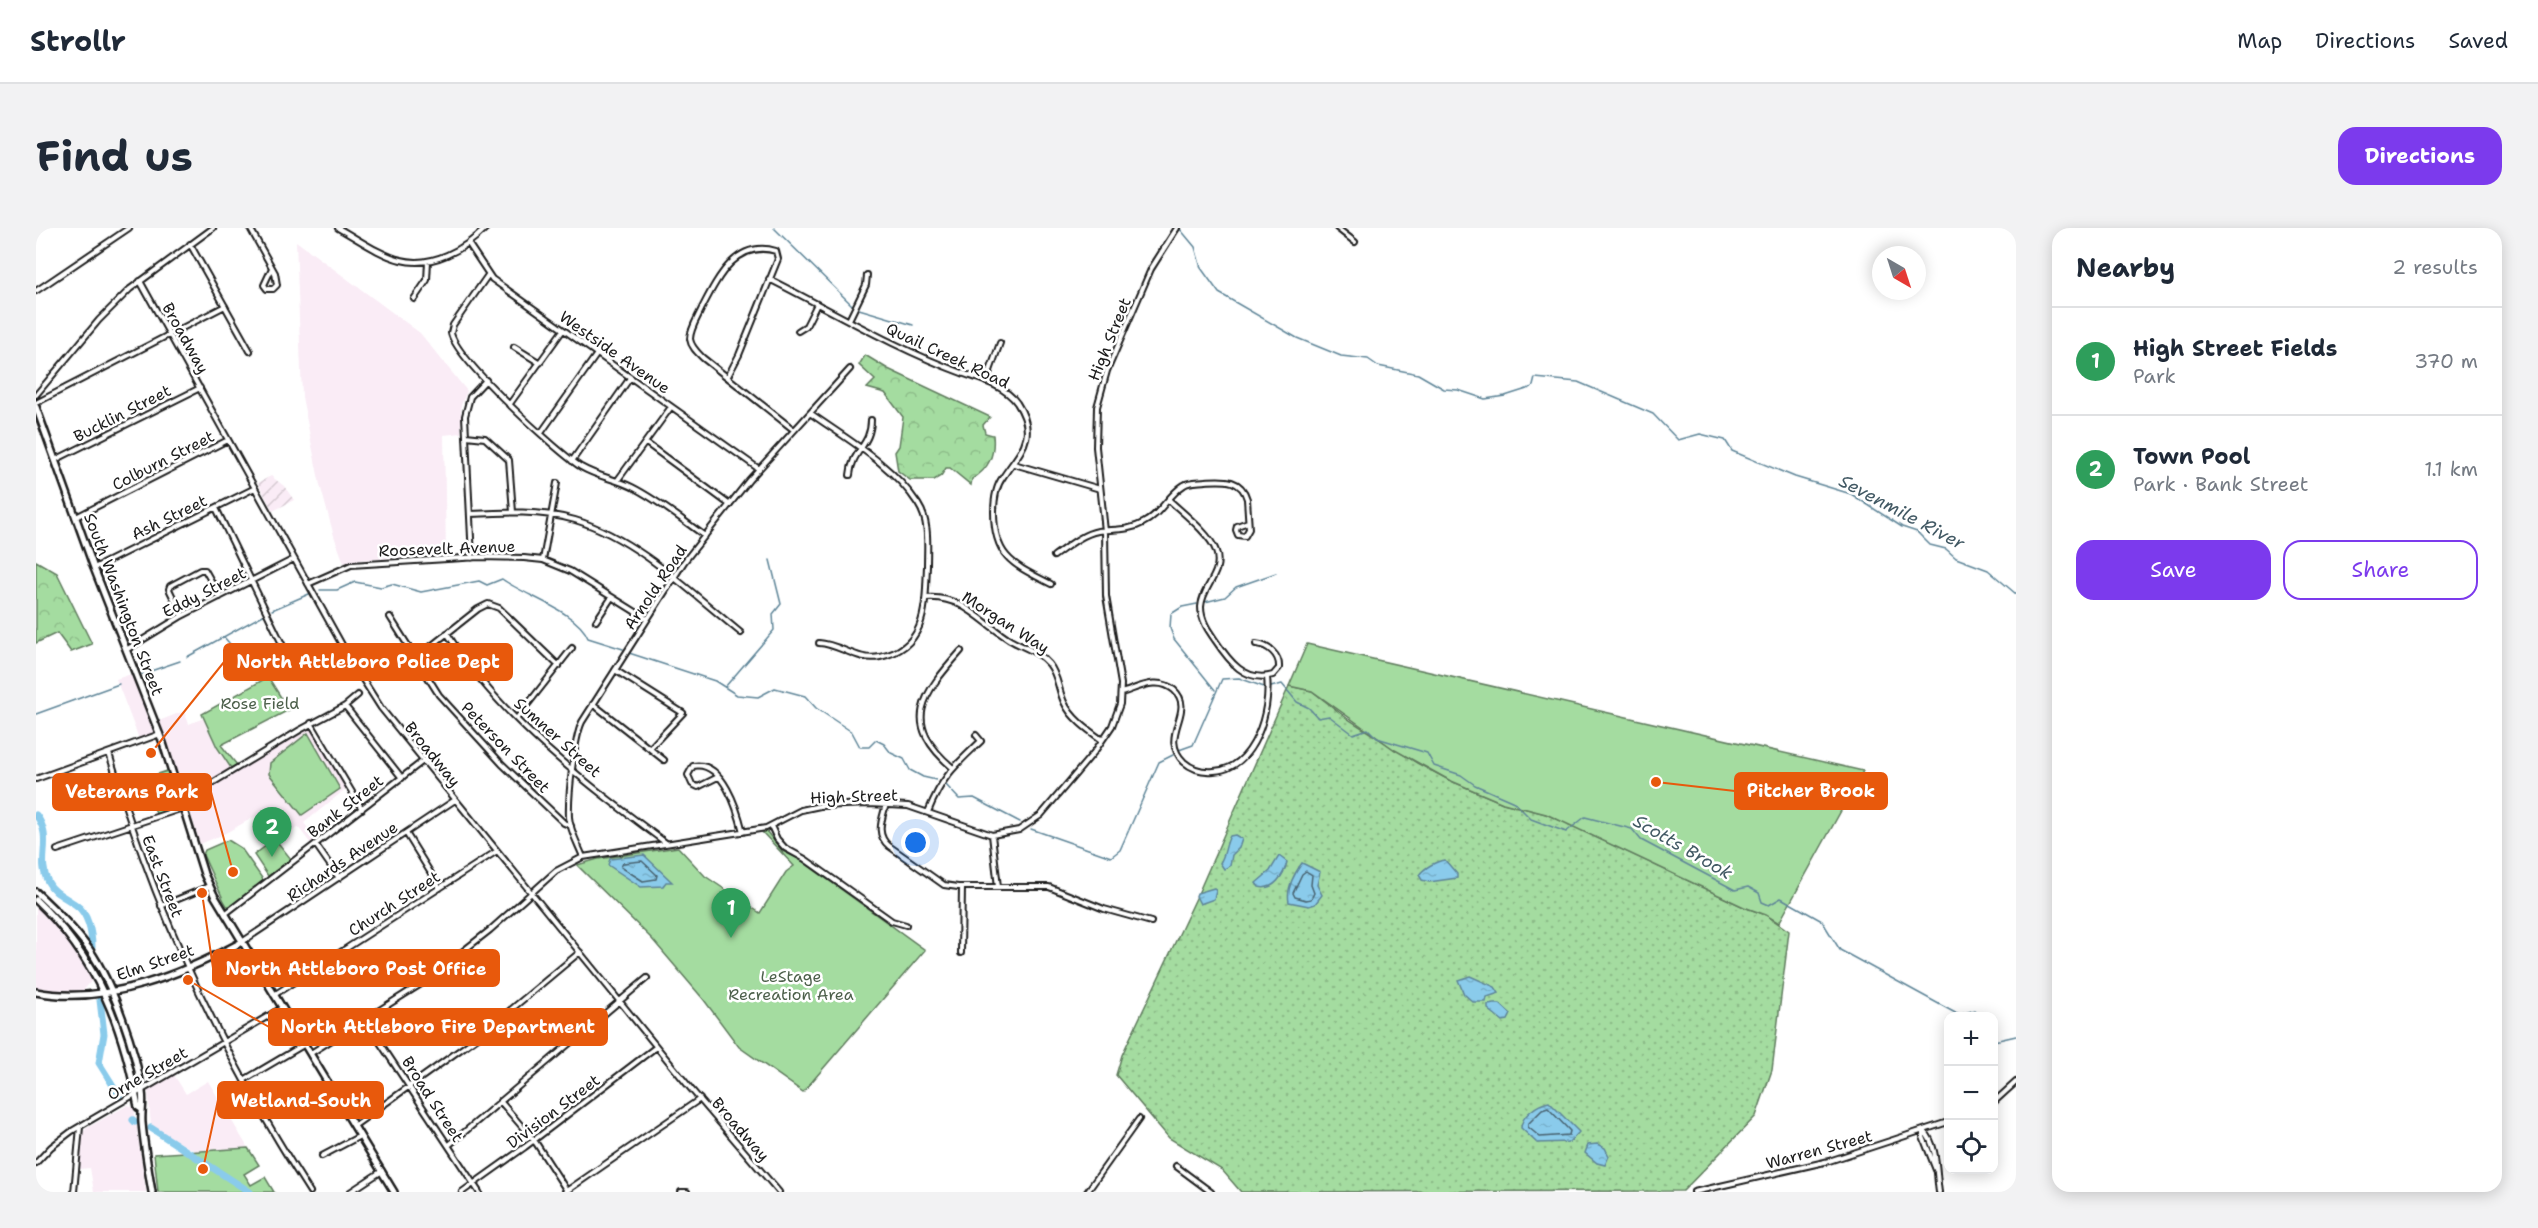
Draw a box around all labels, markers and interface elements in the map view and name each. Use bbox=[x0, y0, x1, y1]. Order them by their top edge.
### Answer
text: Strollr bbox=[30, 22, 126, 60]
text: Map bbox=[2237, 27, 2282, 55]
text: Directions bbox=[2315, 27, 2415, 55]
text: Saved bbox=[2448, 27, 2508, 55]
button: Directions bbox=[2338, 127, 2502, 185]
text: Find us bbox=[36, 128, 193, 184]
north arrow bbox=[1872, 246, 1926, 300]
text: Nearby bbox=[2076, 250, 2175, 285]
text: 2 results bbox=[2392, 254, 2478, 280]
street label: High Street bbox=[1083, 294, 1136, 384]
street label: Broadway bbox=[157, 299, 214, 377]
street label: Westside Avenue bbox=[555, 306, 674, 399]
street label: Quail Creek Road bbox=[883, 318, 1013, 393]
text: High Street Fields bbox=[2133, 334, 2337, 363]
text: 1 bbox=[2091, 348, 2100, 374]
text: 370 m bbox=[2414, 348, 2478, 374]
text: Park bbox=[2133, 363, 2176, 389]
street label: Bucklin Street bbox=[70, 380, 174, 447]
street label: Colburn Street bbox=[109, 426, 218, 495]
text: Town Pool bbox=[2133, 442, 2250, 471]
text: 2 bbox=[2089, 456, 2103, 482]
text: 1.1 km bbox=[2424, 456, 2478, 482]
water label: Sevenmile River bbox=[1835, 469, 1969, 555]
text: Park · Bank Street bbox=[2133, 471, 2309, 497]
street label: Ash Street bbox=[128, 490, 211, 545]
street label: South Washington Street bbox=[79, 510, 168, 698]
street label: Roosevelt Avenue bbox=[378, 536, 516, 561]
button: Save bbox=[2076, 540, 2271, 600]
button: Share bbox=[2283, 540, 2478, 600]
street label: Arnold Road bbox=[619, 541, 692, 634]
street label: Eddy Street bbox=[159, 562, 250, 623]
street label: Morgan Way bbox=[958, 586, 1053, 659]
callout: North Attleboro Police Dept bbox=[224, 644, 512, 680]
text: North Attleboro Police Dept bbox=[236, 650, 500, 674]
park label: Rose Field bbox=[220, 693, 300, 714]
street label: Sumner Street bbox=[510, 693, 606, 782]
street label: Peterson Street bbox=[457, 697, 555, 798]
street label: Broadway bbox=[400, 717, 465, 791]
street label: Bank Street bbox=[303, 770, 388, 843]
callout: Pitcher Brook bbox=[1735, 773, 1887, 809]
callout: Veterans Park bbox=[53, 774, 211, 810]
text: Pitcher Brook bbox=[1747, 779, 1875, 803]
text: Veterans Park bbox=[65, 780, 199, 804]
street label: High Street bbox=[810, 784, 898, 809]
pin: 2 bbox=[252, 808, 292, 857]
water label: Scotts Brook bbox=[1629, 809, 1738, 885]
street label: Richards Avenue bbox=[283, 817, 402, 906]
your location bbox=[901, 828, 930, 857]
street label: East Street bbox=[137, 832, 188, 920]
street label: Church Street bbox=[344, 866, 444, 941]
pin: 1 bbox=[712, 888, 750, 938]
street label: Elm Street bbox=[114, 939, 197, 986]
callout: North Attleboro Post Office bbox=[213, 950, 499, 986]
text: North Attleboro Post Office bbox=[225, 957, 487, 981]
park label: LeStage Recreation Area bbox=[728, 966, 854, 1005]
callout: North Attleboro Fire Department bbox=[269, 1009, 607, 1045]
map controls bbox=[1944, 1012, 1998, 1174]
button: + bbox=[1944, 1012, 1998, 1066]
text: North Attleboro Fire Department bbox=[281, 1015, 595, 1039]
street label: Orne Street bbox=[103, 1042, 191, 1105]
street label: Broad Street bbox=[397, 1052, 468, 1146]
button: − bbox=[1944, 1066, 1998, 1120]
street label: Division Street bbox=[502, 1069, 604, 1153]
callout: Wetland-South bbox=[218, 1082, 383, 1118]
text: Wetland-South bbox=[231, 1089, 371, 1113]
street label: Broadway bbox=[707, 1093, 774, 1166]
button: locate bbox=[1944, 1120, 1998, 1174]
street label: Warren Street bbox=[1764, 1125, 1875, 1174]

